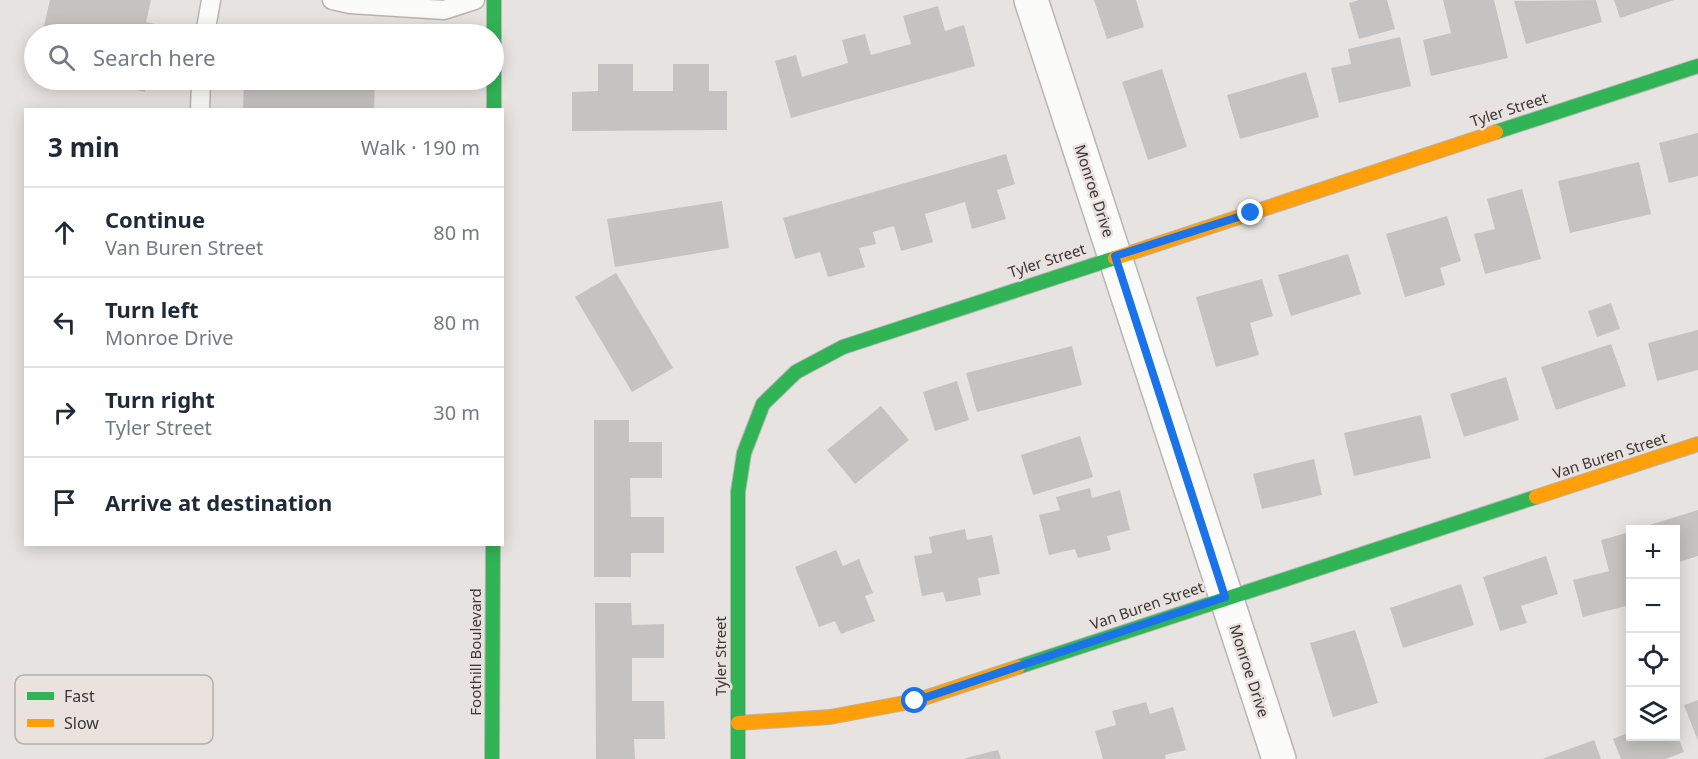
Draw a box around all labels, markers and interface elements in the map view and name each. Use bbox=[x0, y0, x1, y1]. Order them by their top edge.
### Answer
search box bbox=[24, 24, 504, 90]
icon: search bbox=[45, 41, 78, 74]
text: Search here bbox=[93, 42, 215, 72]
street label: Tyler Street bbox=[1468, 87, 1550, 131]
text: 3 min bbox=[48, 129, 120, 165]
text: Walk · 190 m bbox=[361, 134, 480, 161]
street label: Monroe Drive bbox=[1071, 142, 1119, 240]
route end bbox=[1237, 199, 1263, 225]
text: Continue bbox=[105, 204, 205, 234]
icon: ahead bbox=[48, 216, 81, 249]
text: 80 m bbox=[433, 219, 480, 246]
text: Van Buren Street bbox=[105, 234, 263, 261]
street label: Tyler Street bbox=[1006, 238, 1088, 282]
text: Turn left bbox=[105, 294, 199, 324]
icon: left bbox=[48, 306, 81, 339]
text: 80 m bbox=[433, 309, 480, 336]
text: Monroe Drive bbox=[105, 324, 234, 351]
text: Turn right bbox=[105, 384, 215, 414]
icon: right bbox=[48, 396, 81, 429]
text: 30 m bbox=[433, 399, 480, 426]
text: Tyler Street bbox=[105, 414, 212, 441]
street label: Van Buren Street bbox=[1550, 427, 1670, 483]
icon: arrive bbox=[48, 486, 81, 519]
text: Arrive at destination bbox=[105, 487, 332, 517]
map controls bbox=[1626, 525, 1680, 741]
button: + bbox=[1626, 525, 1680, 579]
street label: Van Buren Street bbox=[1087, 576, 1207, 634]
button: − bbox=[1626, 579, 1680, 633]
street label: Foothill Boulevard bbox=[465, 588, 485, 716]
street label: Tyler Street bbox=[710, 615, 730, 696]
street label: Monroe Drive bbox=[1226, 622, 1274, 720]
button: locate bbox=[1626, 633, 1680, 687]
legend bbox=[15, 675, 213, 744]
text: Fast bbox=[64, 685, 95, 707]
route start bbox=[901, 687, 927, 713]
button: layers bbox=[1626, 687, 1680, 741]
text: Slow bbox=[64, 712, 99, 734]

